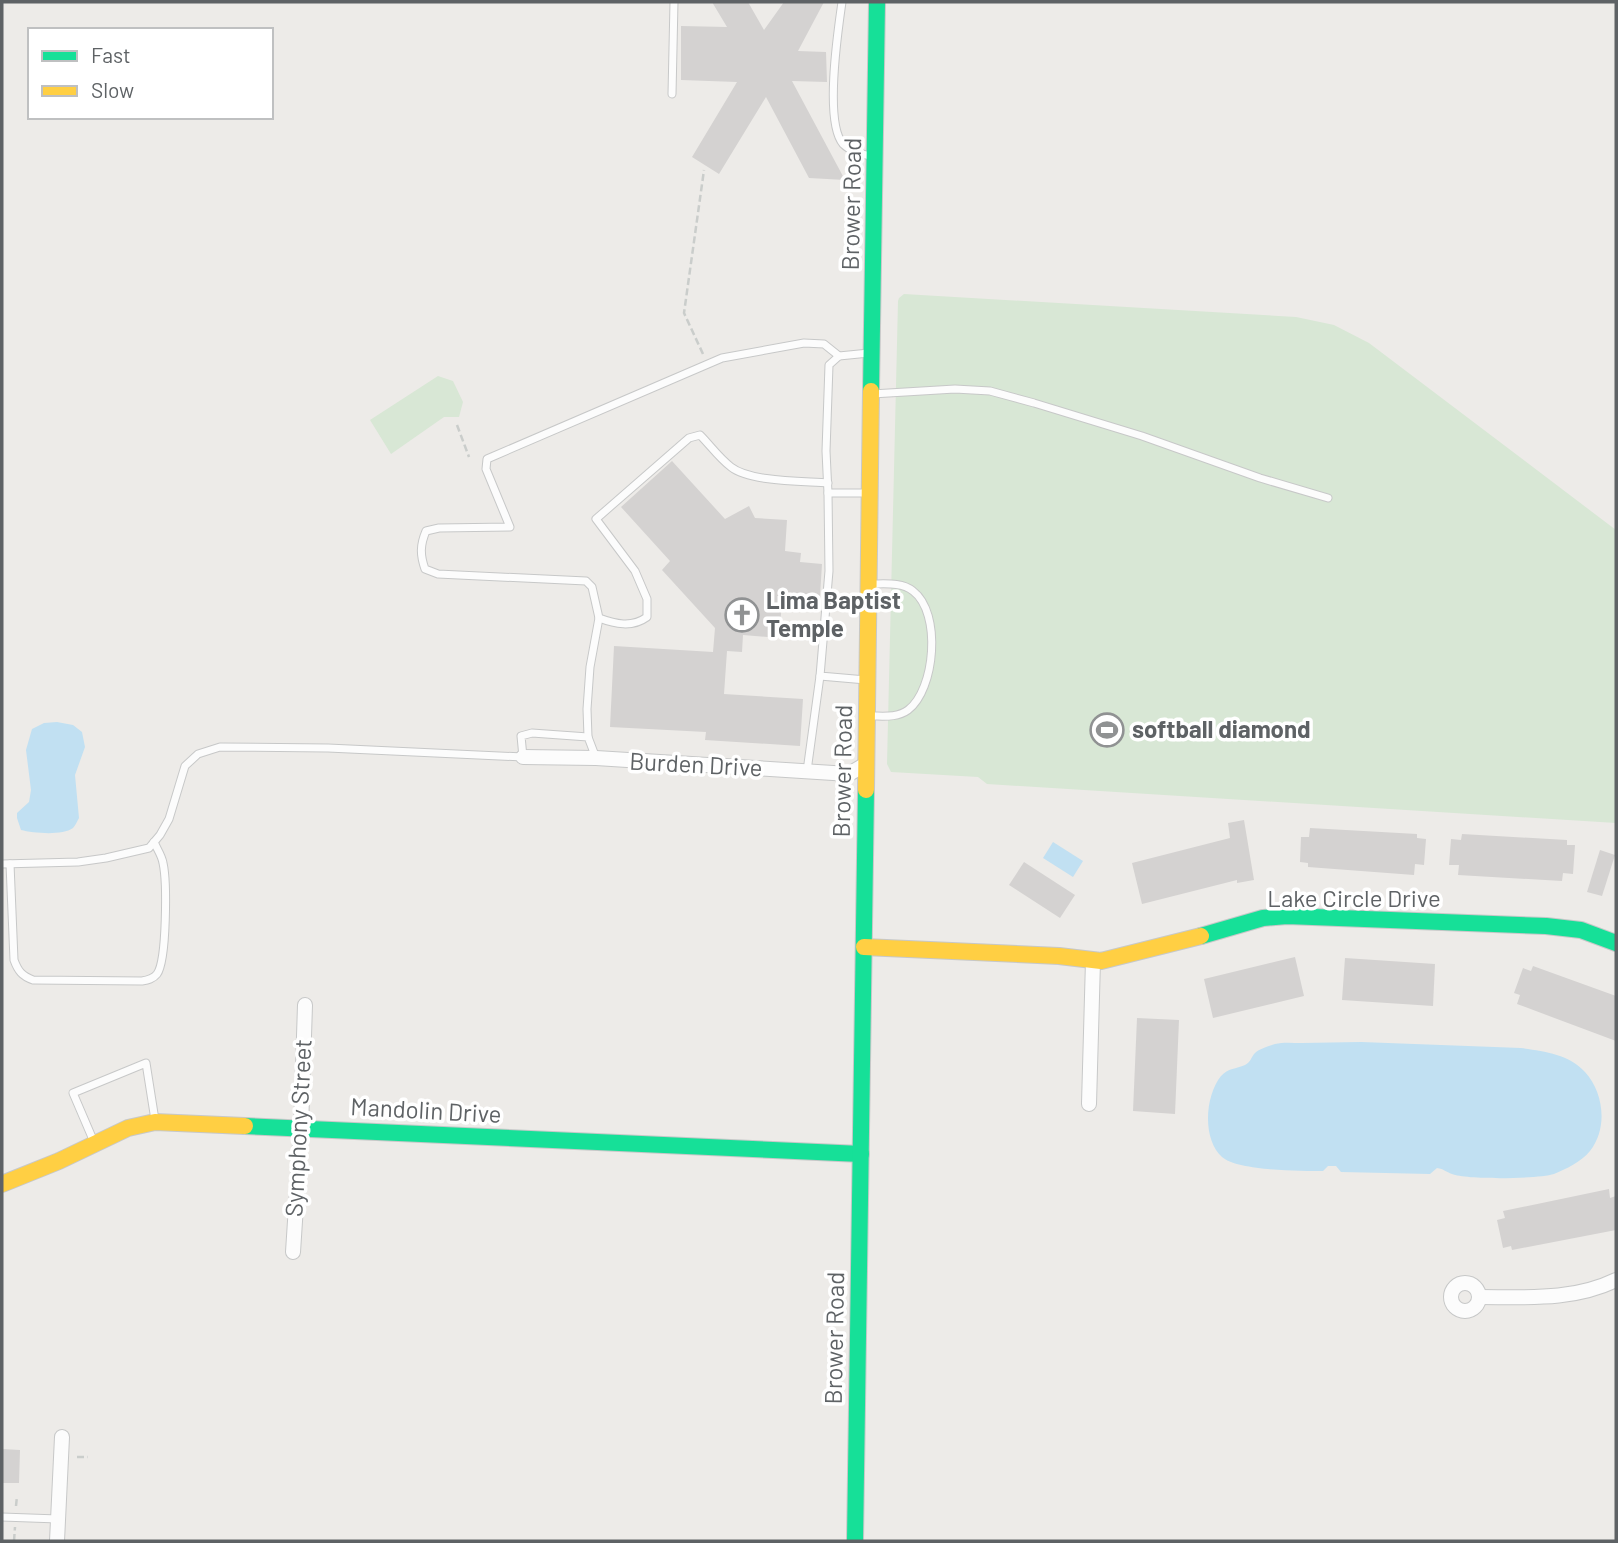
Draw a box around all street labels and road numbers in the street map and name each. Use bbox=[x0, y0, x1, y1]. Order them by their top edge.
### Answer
street label: Brower Road bbox=[835, 137, 866, 270]
street label: Brower Road bbox=[826, 704, 857, 837]
street label: Burden Drive bbox=[629, 746, 763, 781]
street label: Lake Circle Drive bbox=[1267, 883, 1441, 912]
street label: Symphony Street bbox=[278, 1038, 317, 1218]
street label: Mandolin Drive bbox=[350, 1091, 502, 1128]
street label: Brower Road bbox=[818, 1271, 849, 1404]

